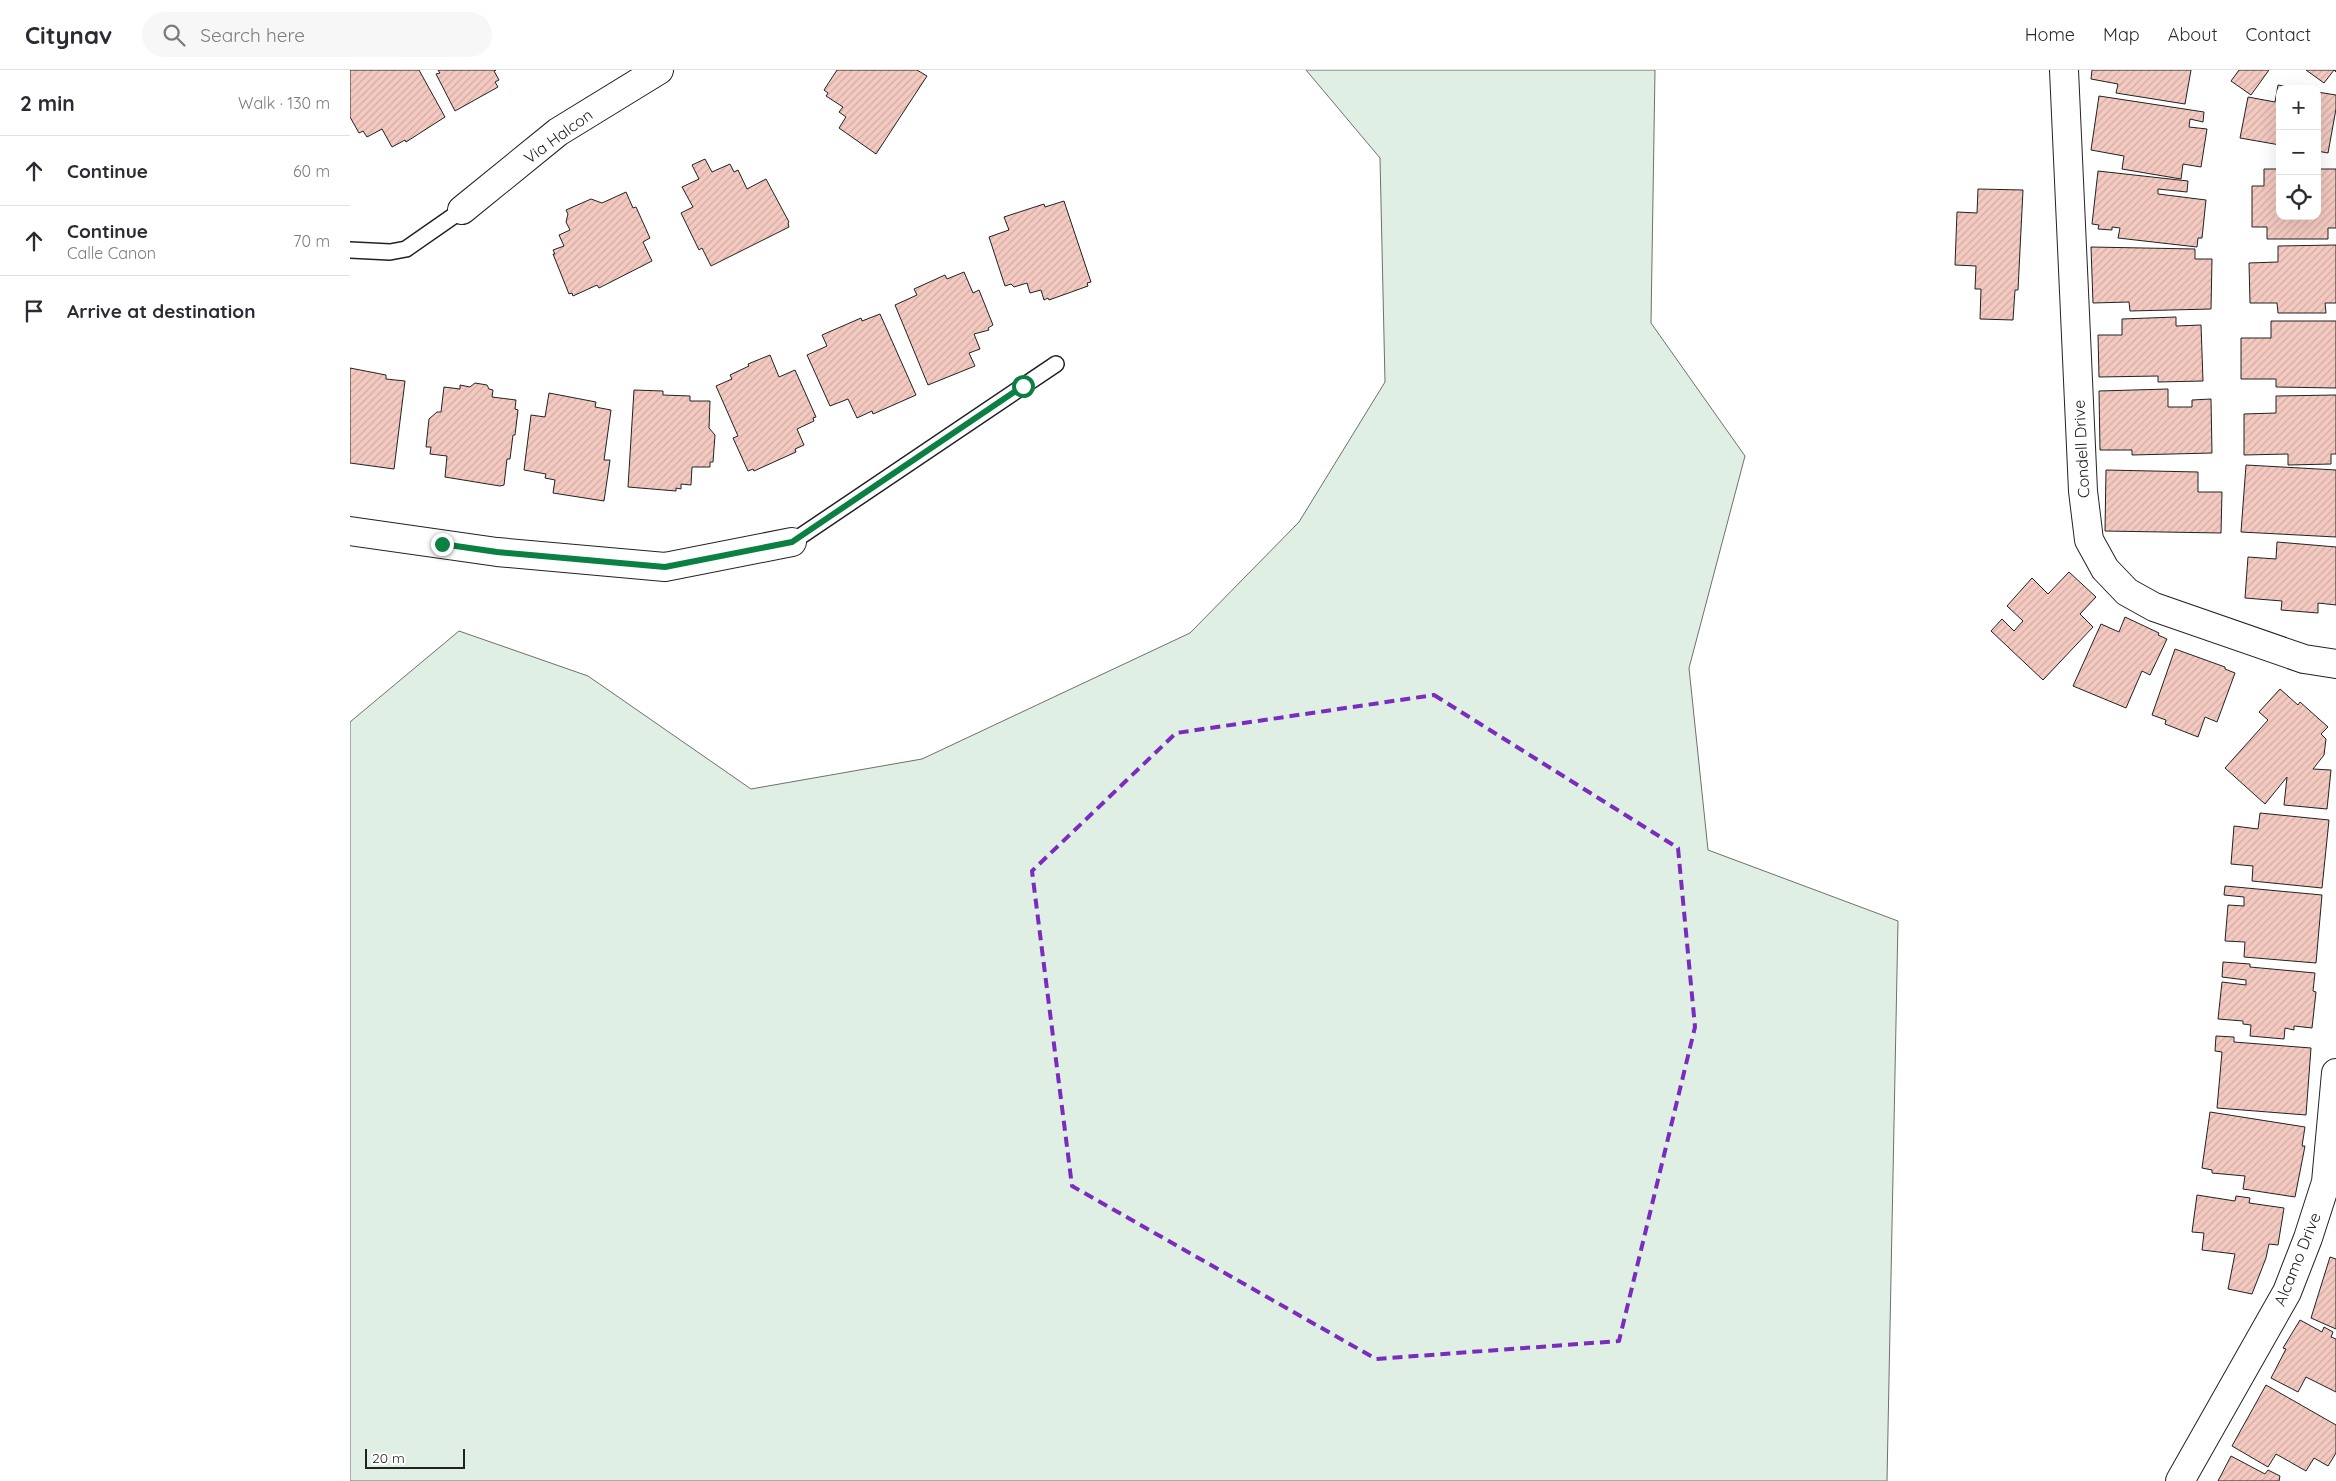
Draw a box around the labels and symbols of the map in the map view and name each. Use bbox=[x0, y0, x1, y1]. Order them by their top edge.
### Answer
street label: Via Halcon bbox=[520, 104, 596, 168]
route start bbox=[1012, 375, 1035, 398]
street label: Condell Drive bbox=[2068, 399, 2094, 499]
route end bbox=[431, 533, 454, 556]
street label: Alcamo Drive bbox=[2269, 1209, 2325, 1309]
scale bar bbox=[365, 1446, 465, 1469]

